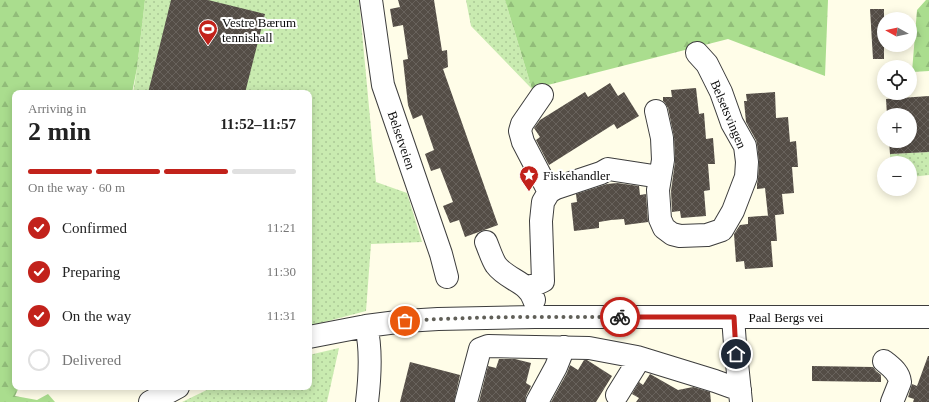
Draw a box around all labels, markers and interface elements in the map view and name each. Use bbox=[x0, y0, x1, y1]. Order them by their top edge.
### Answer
north arrow bbox=[877, 12, 917, 52]
map controls bbox=[877, 12, 917, 196]
place label: Vestre Bærum tennishall bbox=[222, 15, 296, 45]
sports icon: Vestre Bærum tennishall bbox=[197, 18, 219, 46]
button: locate bbox=[877, 60, 917, 100]
street label: Belsetsvingen bbox=[707, 78, 750, 151]
text: Arriving in bbox=[28, 101, 86, 116]
button: + bbox=[877, 108, 917, 148]
street label: Belsetveien bbox=[385, 109, 419, 172]
text: 11:52–11:57 bbox=[220, 116, 296, 132]
text: 2 min bbox=[28, 117, 91, 146]
button: − bbox=[877, 156, 917, 196]
place icon: Fiskehandler bbox=[518, 164, 540, 192]
place label: Fiskehandler bbox=[543, 168, 611, 183]
text: On the way · 60 m bbox=[28, 180, 125, 195]
icon: check bbox=[28, 217, 50, 239]
text: Confirmed bbox=[62, 220, 127, 236]
text: 11:21 bbox=[267, 220, 296, 235]
icon: check bbox=[28, 261, 50, 283]
text: Preparing bbox=[62, 264, 120, 280]
text: 11:30 bbox=[267, 264, 296, 279]
courier bbox=[600, 297, 640, 337]
pin bbox=[388, 304, 422, 338]
icon: check bbox=[28, 305, 50, 327]
icon: bike bbox=[609, 306, 631, 328]
text: On the way bbox=[62, 308, 131, 324]
text: 11:31 bbox=[267, 308, 296, 323]
icon: bag bbox=[394, 310, 416, 332]
street label: Paal Bergs vei bbox=[749, 310, 824, 325]
pin bbox=[719, 337, 753, 371]
icon: home bbox=[725, 343, 747, 365]
text: Delivered bbox=[62, 352, 121, 368]

